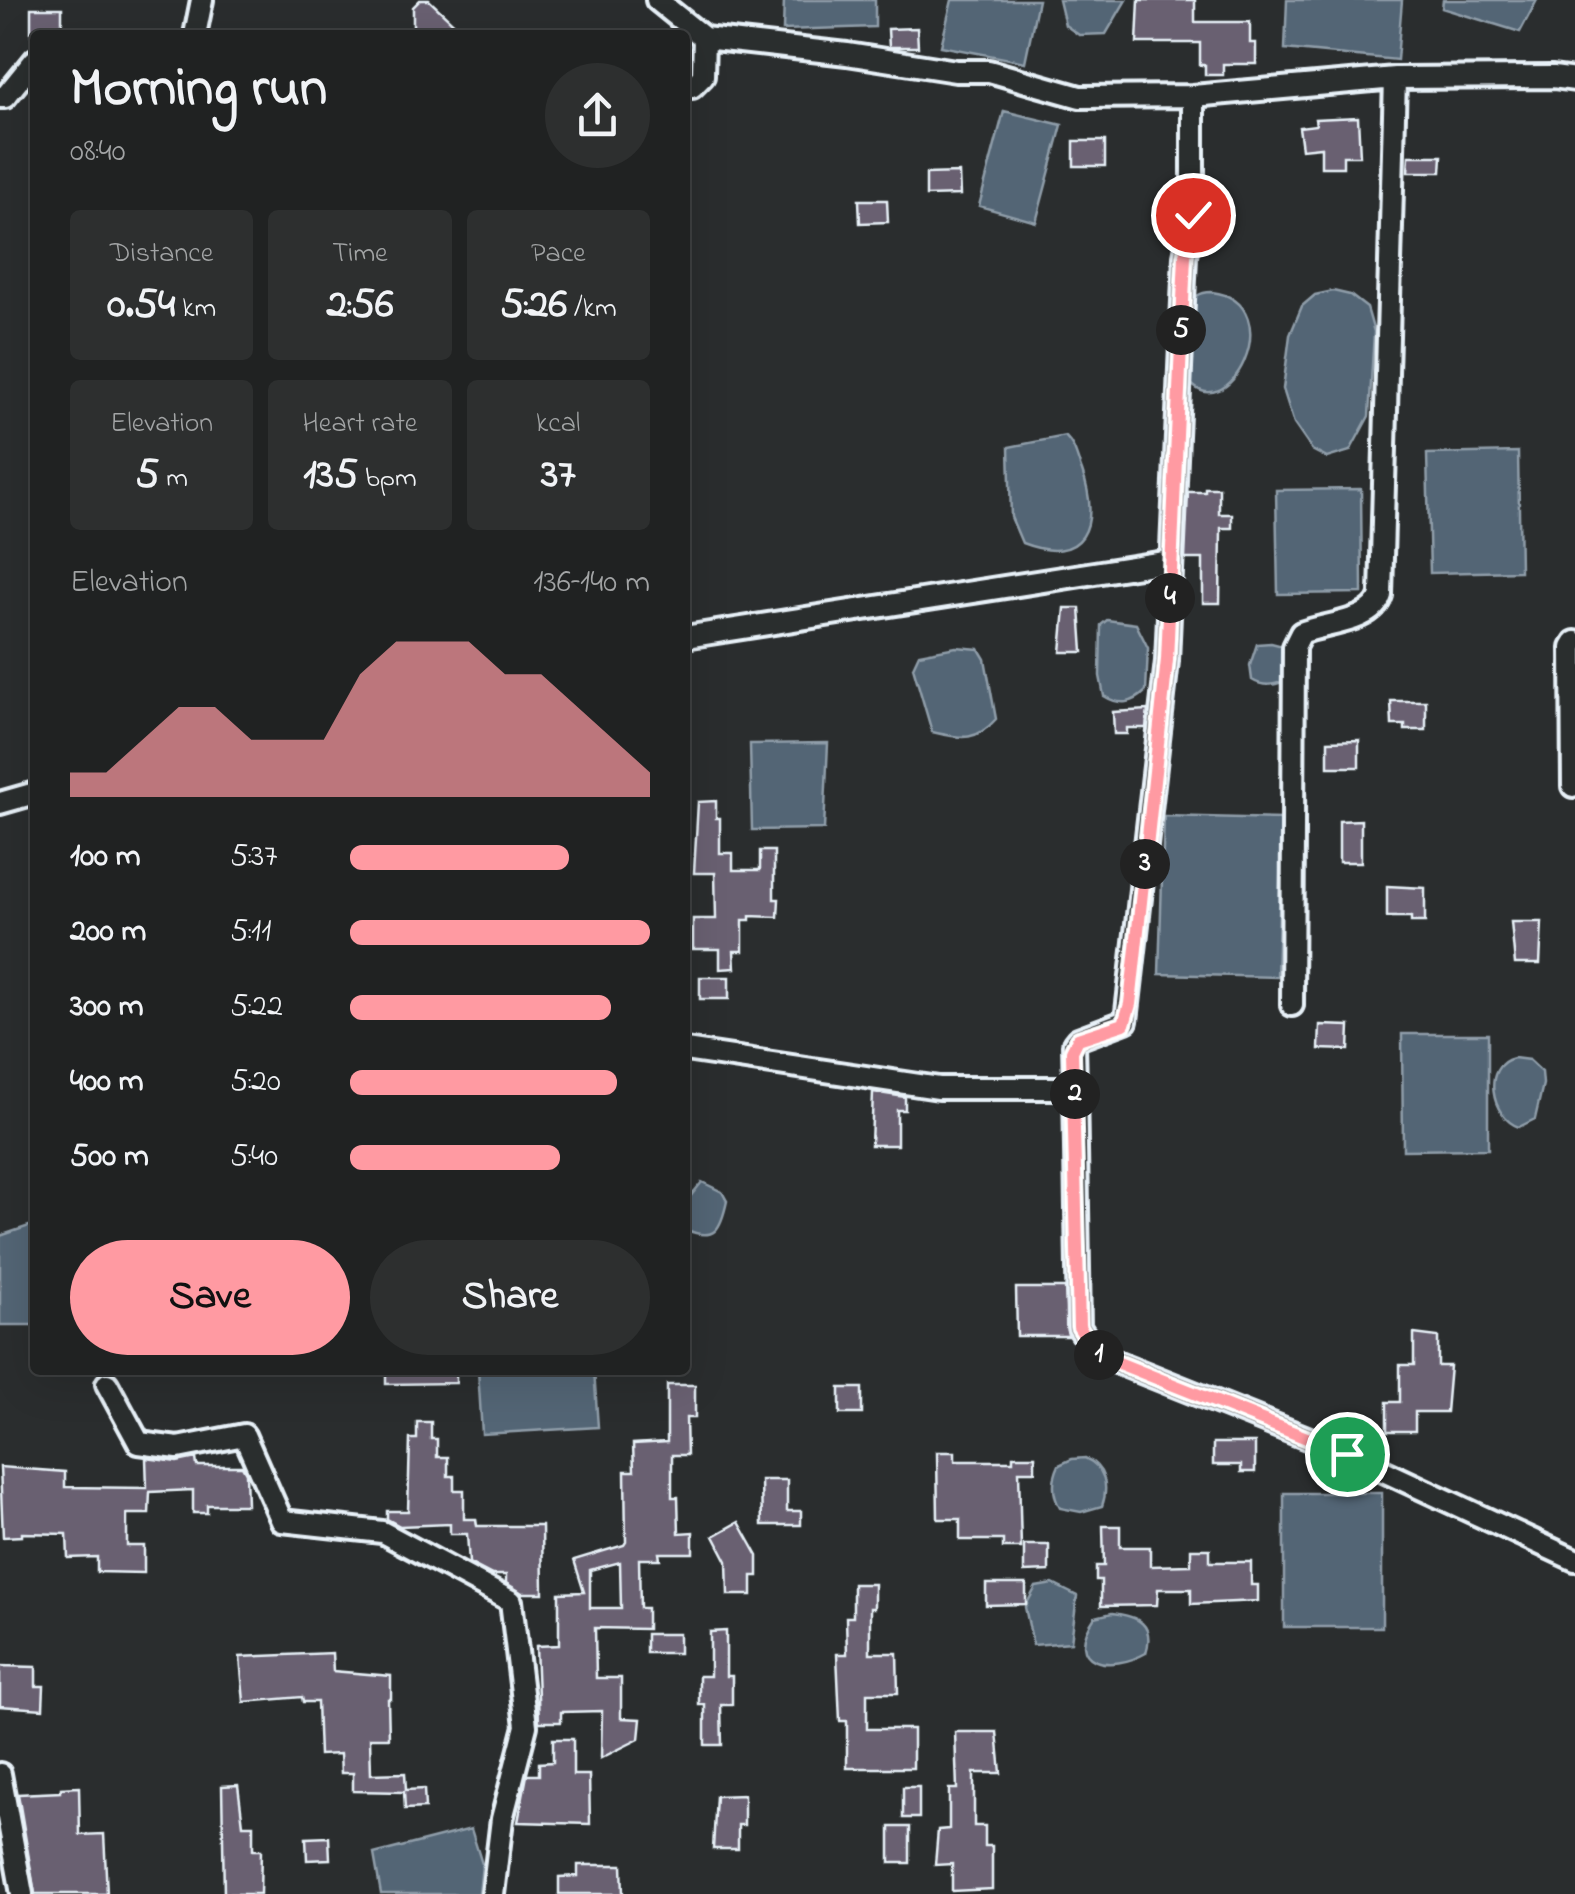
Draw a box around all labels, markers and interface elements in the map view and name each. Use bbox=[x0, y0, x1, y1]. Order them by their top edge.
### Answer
text: Morning run bbox=[70, 51, 327, 131]
button: share bbox=[545, 63, 650, 168]
text: 08:40 bbox=[70, 129, 126, 176]
pin bbox=[1151, 173, 1236, 258]
icon: check bbox=[1166, 188, 1221, 243]
text: Distance bbox=[110, 234, 213, 275]
text: Time bbox=[332, 234, 388, 275]
text: Pace bbox=[531, 234, 586, 275]
text: 0.54 bbox=[107, 275, 175, 336]
text: 2:56 bbox=[327, 275, 393, 336]
text: 5:26 bbox=[500, 275, 567, 336]
text: km bbox=[175, 289, 216, 330]
text: /km bbox=[567, 289, 617, 330]
pin: 5 bbox=[1156, 305, 1206, 355]
text: 5 bbox=[1173, 309, 1189, 350]
text: Elevation bbox=[110, 404, 213, 445]
text: Heart rate bbox=[303, 404, 417, 445]
text: kcal bbox=[536, 404, 581, 445]
text: 5 bbox=[135, 445, 159, 506]
text: 135 bbox=[303, 445, 358, 506]
text: 37 bbox=[541, 445, 576, 506]
text: m bbox=[159, 459, 188, 500]
text: bpm bbox=[358, 459, 417, 500]
text: Elevation bbox=[70, 560, 188, 607]
text: 136–140 m bbox=[533, 560, 650, 607]
pin: 4 bbox=[1145, 573, 1195, 623]
text: 4 bbox=[1164, 577, 1176, 618]
text: 100 m bbox=[70, 834, 141, 881]
text: 5:37 bbox=[230, 834, 277, 881]
pin: 3 bbox=[1120, 839, 1170, 889]
text: 3 bbox=[1139, 843, 1151, 884]
text: 200 m bbox=[70, 909, 146, 956]
text: 5:11 bbox=[230, 909, 271, 956]
text: 300 m bbox=[70, 984, 144, 1031]
text: 5:22 bbox=[230, 984, 283, 1031]
text: 400 m bbox=[70, 1059, 144, 1106]
text: 5:20 bbox=[230, 1059, 281, 1106]
pin: 2 bbox=[1050, 1069, 1100, 1119]
text: 2 bbox=[1068, 1073, 1082, 1114]
text: 500 m bbox=[70, 1134, 149, 1181]
text: 5:40 bbox=[230, 1134, 278, 1181]
button: Save bbox=[70, 1240, 350, 1355]
button: Share bbox=[370, 1240, 650, 1355]
pin: 1 bbox=[1074, 1330, 1124, 1380]
text: 1 bbox=[1095, 1334, 1103, 1375]
pin bbox=[1305, 1412, 1390, 1497]
icon: arrive bbox=[1320, 1427, 1375, 1482]

